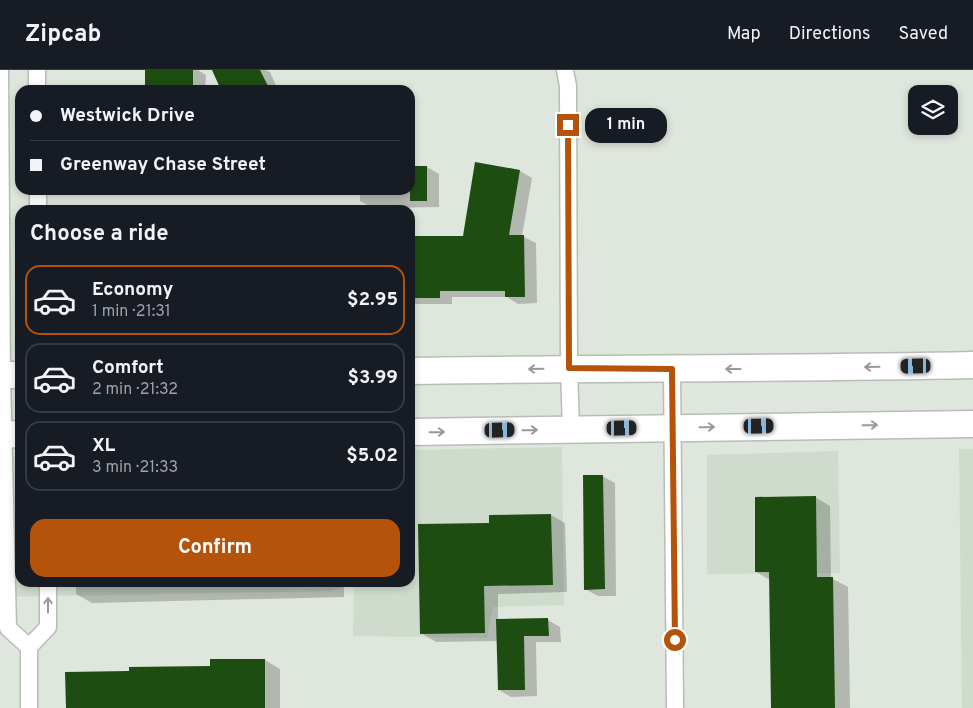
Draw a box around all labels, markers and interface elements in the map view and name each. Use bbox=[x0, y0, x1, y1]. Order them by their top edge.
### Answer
text: Zipcab bbox=[25, 20, 101, 50]
text: Map bbox=[727, 23, 761, 46]
text: Directions bbox=[789, 23, 871, 46]
text: Saved bbox=[899, 23, 948, 46]
map controls bbox=[908, 85, 958, 135]
button: layers bbox=[908, 85, 958, 135]
text: Westwick Drive bbox=[60, 104, 195, 128]
callout: 1 min bbox=[586, 108, 668, 142]
route end bbox=[557, 114, 579, 136]
text: 1 min bbox=[607, 115, 645, 135]
text: Greenway Chase Street bbox=[60, 153, 266, 177]
text: Choose a ride bbox=[30, 221, 168, 248]
icon: car bbox=[32, 278, 77, 323]
text: Economy bbox=[92, 278, 173, 302]
text: $2.95 bbox=[347, 288, 398, 312]
text: 1 min · 21:31 bbox=[92, 302, 171, 322]
icon: car bbox=[32, 356, 77, 401]
text: Comfort bbox=[92, 356, 164, 380]
car bbox=[900, 358, 931, 374]
one-way arrow bbox=[864, 362, 880, 372]
one-way arrow bbox=[528, 364, 544, 374]
one-way arrow bbox=[725, 364, 741, 374]
text: $3.99 bbox=[348, 366, 398, 390]
text: 2 min · 21:32 bbox=[92, 380, 178, 400]
car bbox=[743, 418, 774, 434]
car bbox=[606, 420, 637, 436]
one-way arrow bbox=[862, 420, 878, 430]
car bbox=[484, 422, 515, 438]
one-way arrow bbox=[699, 422, 715, 432]
one-way arrow bbox=[522, 425, 538, 435]
one-way arrow bbox=[429, 427, 445, 436]
icon: car bbox=[32, 434, 77, 479]
text: XL bbox=[92, 434, 115, 458]
text: $5.02 bbox=[346, 444, 398, 468]
text: 3 min · 21:33 bbox=[92, 458, 178, 478]
button: Confirm bbox=[30, 519, 400, 577]
one-way arrow bbox=[43, 597, 53, 614]
route start bbox=[664, 629, 686, 651]

